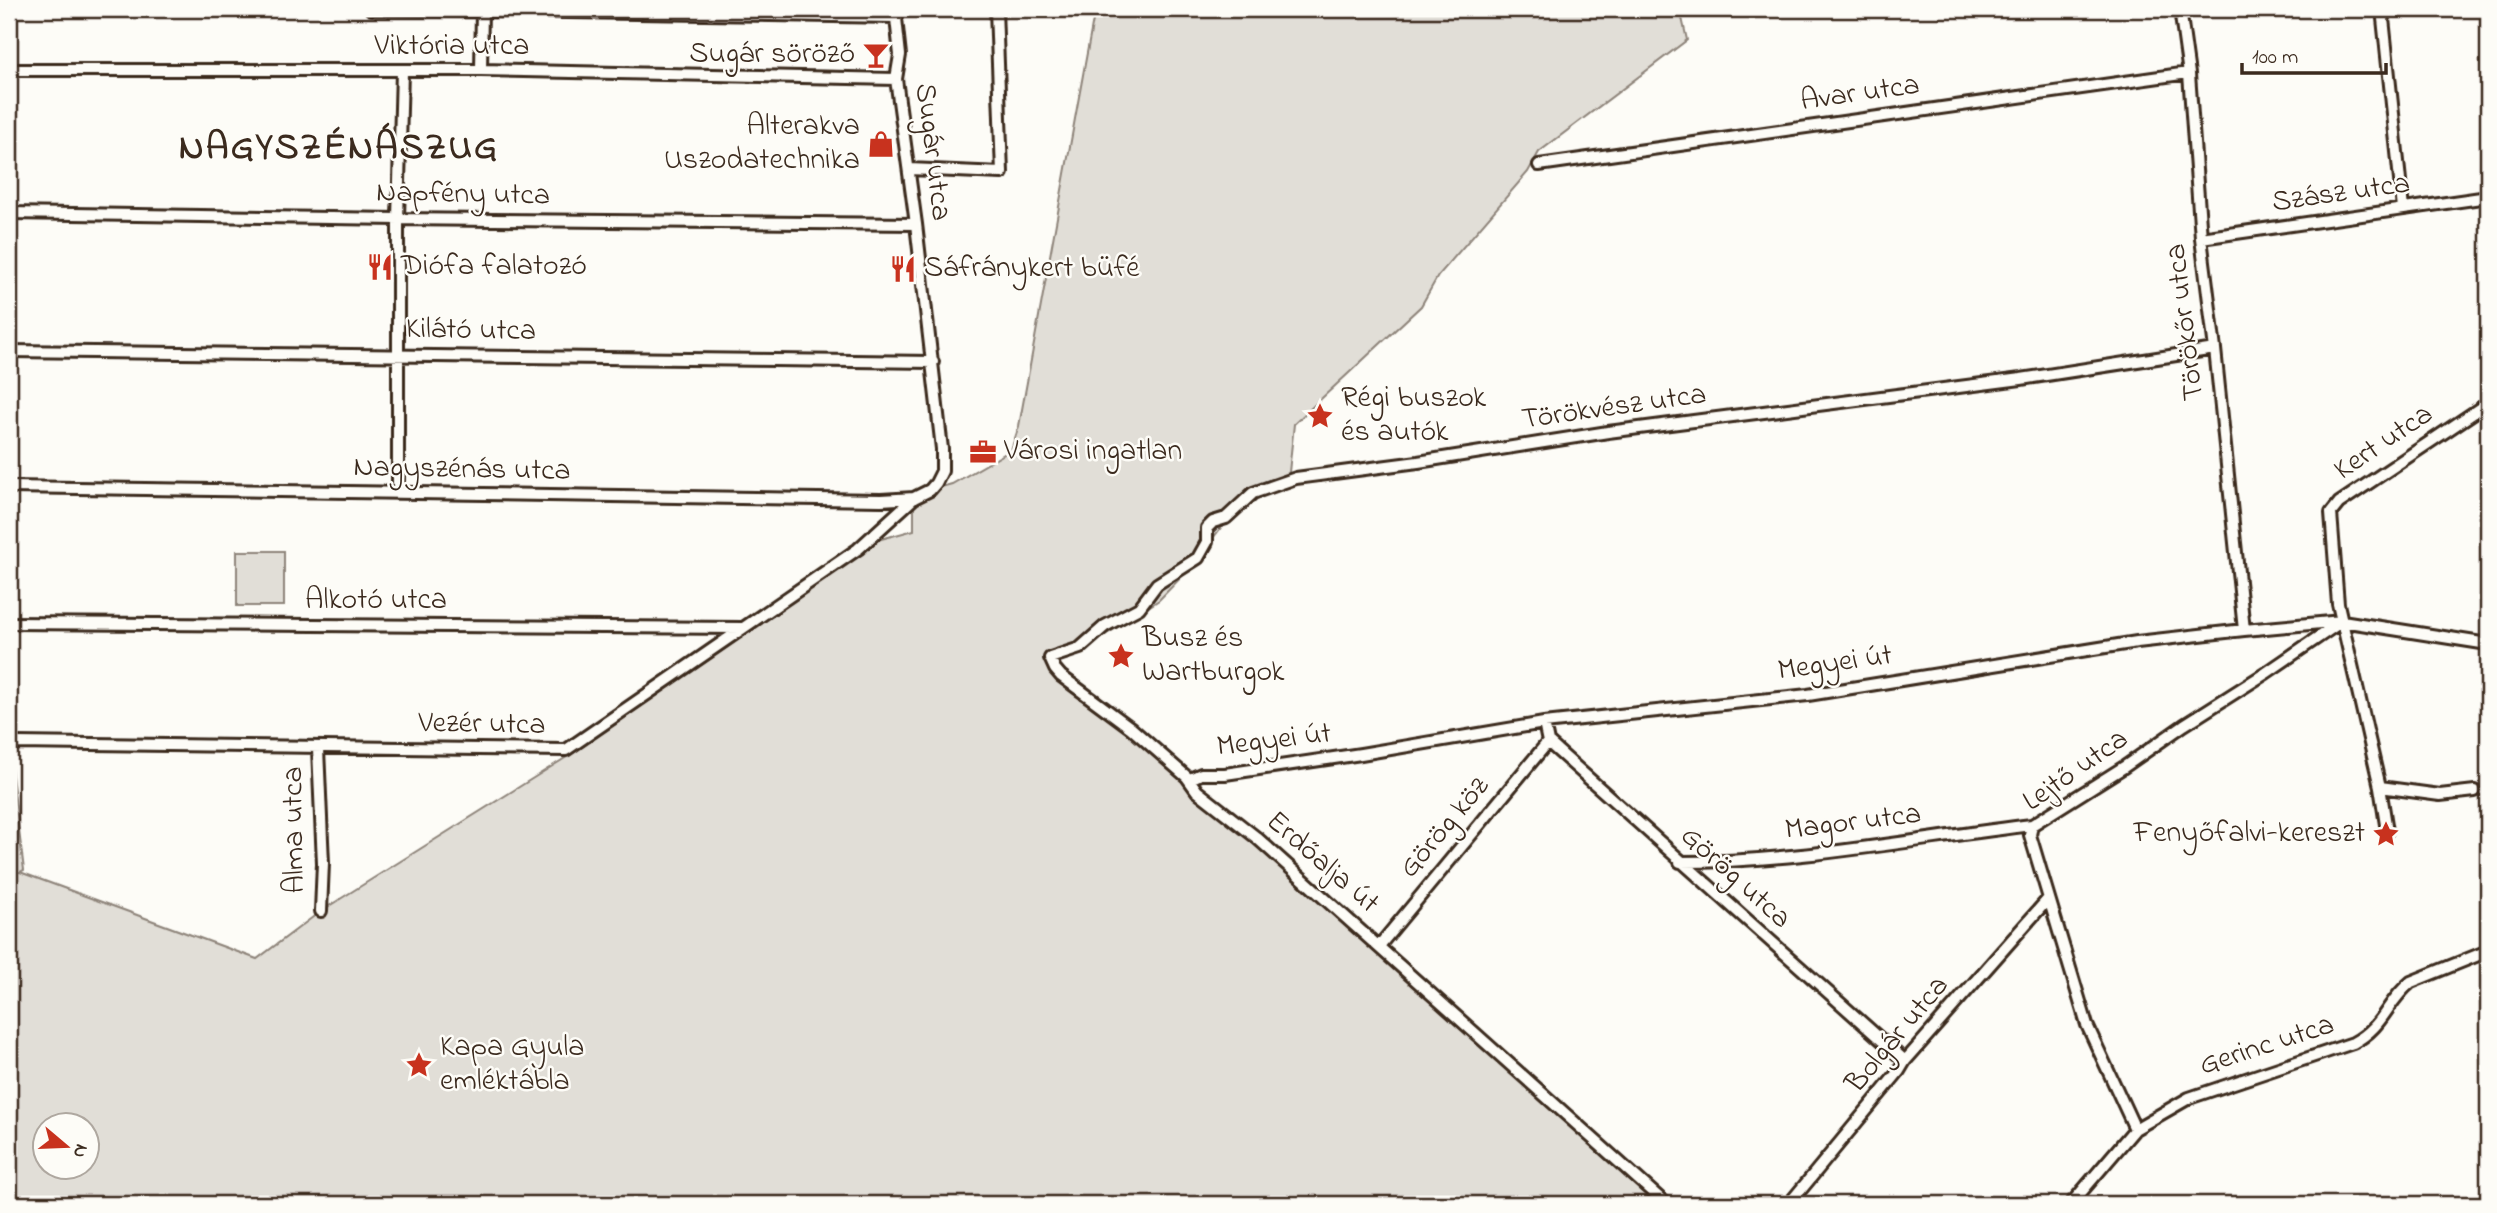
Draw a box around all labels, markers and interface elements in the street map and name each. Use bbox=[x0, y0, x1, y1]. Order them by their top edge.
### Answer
street label: Viktória utca bbox=[374, 25, 529, 69]
scale bar bbox=[2242, 32, 2385, 76]
place label: Sugár söröző bbox=[689, 33, 855, 77]
bar icon: Sugár söröző bbox=[861, 40, 891, 70]
text: 100 m bbox=[2252, 43, 2298, 73]
street label: Avar utca bbox=[1798, 64, 1922, 124]
street label: Sugár utca bbox=[902, 81, 962, 223]
place label: Alterakva Uszodatechnika bbox=[664, 105, 860, 183]
district label: NAGYSZÉNÁSZUG bbox=[179, 122, 499, 176]
shop icon: Alterakva Uszodatechnika bbox=[866, 129, 896, 159]
street label: Szász utca bbox=[2269, 163, 2413, 225]
street label: Napfény utca bbox=[376, 171, 550, 219]
street label: Törökőr utca bbox=[2155, 241, 2217, 403]
place label: Diófa falatozó bbox=[400, 245, 587, 289]
place label: Sáfránykert büfé bbox=[924, 247, 1140, 291]
restaurant icon: Diófa falatozó bbox=[365, 252, 395, 282]
restaurant icon: Sáfránykert büfé bbox=[888, 254, 918, 284]
street label: Kilátó utca bbox=[406, 308, 536, 354]
street label: Törökvész utca bbox=[1519, 373, 1709, 443]
place label: Régi buszok és autók bbox=[1341, 377, 1487, 455]
street label: Kert utca bbox=[2325, 394, 2443, 492]
place icon: Régi buszok és autók bbox=[1305, 401, 1335, 431]
place label: Városi ingatlan bbox=[1003, 430, 1182, 474]
office icon: Városi ingatlan bbox=[968, 437, 998, 467]
street label: Nagyszénás utca bbox=[353, 446, 571, 494]
street label: Alkotó utca bbox=[305, 579, 447, 623]
place label: Busz és Wartburgok bbox=[1141, 617, 1285, 695]
street label: Megyei út bbox=[1775, 634, 1895, 694]
place icon: Busz és Wartburgok bbox=[1106, 641, 1136, 671]
street label: Vezér utca bbox=[417, 702, 546, 748]
street label: Megyei út bbox=[1214, 712, 1334, 770]
street label: Lejtő utca bbox=[2014, 718, 2138, 824]
street label: Alma utca bbox=[272, 766, 318, 894]
street label: Görög köz bbox=[1389, 767, 1501, 889]
street label: Magor utca bbox=[1782, 793, 1924, 853]
street label: Erdőalja út bbox=[1255, 801, 1389, 925]
place label: Fenyőfalvi-kereszt bbox=[2133, 812, 2365, 856]
street label: Görög utca bbox=[1669, 816, 1801, 940]
place icon: Fenyőfalvi-kereszt bbox=[2371, 819, 2401, 849]
street label: Bolgár utca bbox=[1835, 966, 1961, 1104]
street label: Gerinc utca bbox=[2194, 1004, 2340, 1088]
place label: Kapa Gyula emléktábla bbox=[440, 1026, 585, 1104]
place icon: Kapa Gyula emléktábla bbox=[404, 1050, 434, 1080]
north arrow bbox=[32, 1112, 102, 1182]
text: N bbox=[65, 1140, 95, 1161]

